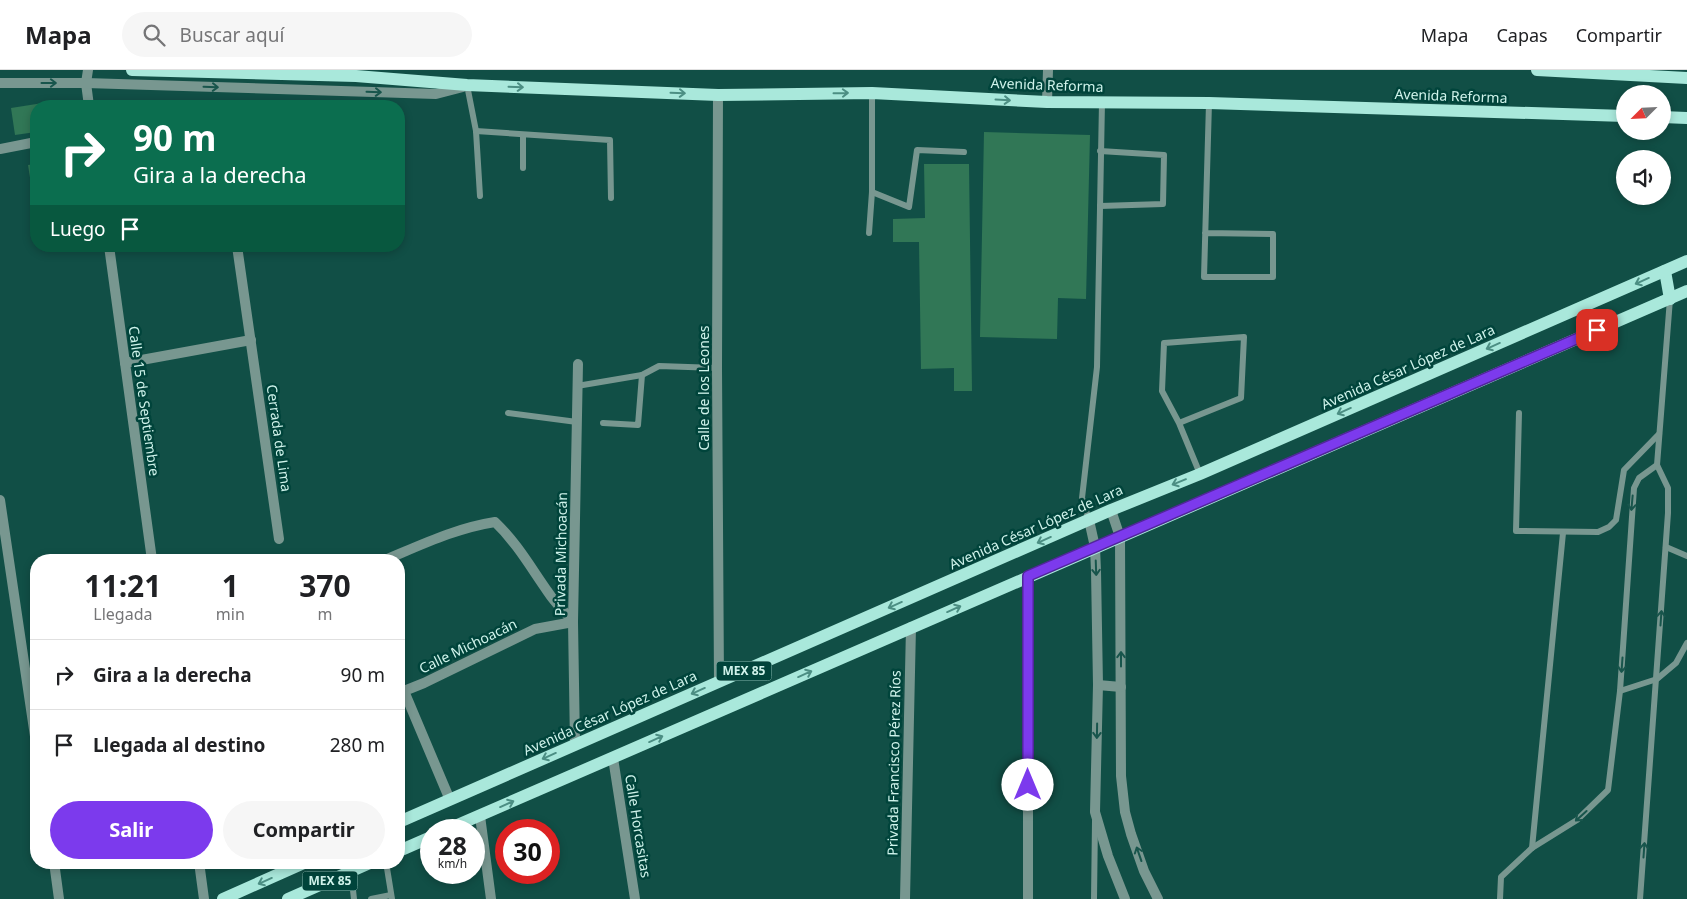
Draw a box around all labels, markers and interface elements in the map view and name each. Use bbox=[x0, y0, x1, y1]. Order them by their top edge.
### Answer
search box bbox=[122, 12, 472, 57]
text: Mapa bbox=[25, 18, 92, 51]
icon: search bbox=[140, 21, 168, 49]
text: Buscar aquí bbox=[180, 22, 284, 48]
text: Mapa bbox=[1421, 23, 1468, 47]
text: Capas bbox=[1496, 23, 1548, 47]
text: Compartir bbox=[1576, 23, 1662, 47]
street label: Avenida Reforma bbox=[990, 73, 1104, 96]
one-way arrow bbox=[40, 78, 56, 88]
one-way arrow bbox=[508, 82, 524, 92]
one-way arrow bbox=[203, 83, 219, 92]
street label: Avenida Reforma bbox=[1394, 84, 1508, 107]
north arrow bbox=[1616, 85, 1671, 140]
map controls bbox=[1616, 85, 1671, 205]
one-way arrow bbox=[365, 88, 381, 97]
one-way arrow bbox=[832, 88, 849, 98]
one-way arrow bbox=[670, 89, 686, 98]
one-way arrow bbox=[995, 95, 1011, 104]
text: 90 m bbox=[133, 114, 216, 161]
icon: right bbox=[50, 120, 115, 185]
button: sound bbox=[1616, 150, 1671, 205]
text: Gira a la derecha bbox=[133, 159, 307, 189]
icon: arrive bbox=[116, 215, 144, 243]
text: Luego bbox=[50, 216, 106, 242]
one-way arrow bbox=[1635, 276, 1650, 286]
pin bbox=[1576, 309, 1618, 351]
icon: arrive bbox=[1583, 316, 1611, 344]
street label: Avenida César López de Lara bbox=[1318, 320, 1498, 413]
street label: Calle 15 de Septiembre bbox=[125, 325, 164, 477]
street label: Calle de los Leones bbox=[694, 325, 713, 451]
one-way arrow bbox=[1486, 341, 1501, 351]
street label: Cerrada de Lima bbox=[263, 383, 296, 493]
one-way arrow bbox=[1337, 406, 1352, 416]
one-way arrow bbox=[1172, 478, 1187, 487]
street label: Avenida César López de Lara bbox=[946, 480, 1126, 573]
street label: Privada Michoacán bbox=[550, 492, 571, 616]
one-way arrow bbox=[1628, 495, 1637, 511]
one-way arrow bbox=[1037, 535, 1052, 545]
one-way arrow bbox=[1091, 560, 1101, 576]
text: 11:21 bbox=[84, 565, 161, 606]
text: 1 bbox=[222, 565, 239, 606]
text: 370 bbox=[299, 565, 351, 606]
one-way arrow bbox=[888, 600, 903, 610]
text: Llegada bbox=[93, 603, 152, 625]
text: min bbox=[216, 603, 245, 625]
text: m bbox=[317, 603, 332, 625]
one-way arrow bbox=[946, 603, 961, 613]
one-way arrow bbox=[1656, 611, 1665, 627]
street label: Calle Michoacán bbox=[416, 614, 520, 677]
one-way arrow bbox=[1116, 652, 1126, 668]
one-way arrow bbox=[1617, 657, 1626, 673]
icon: right bbox=[50, 661, 78, 689]
text: Gira a la derecha bbox=[93, 662, 252, 688]
text: 90 m bbox=[341, 662, 385, 688]
road number: MEX 85 bbox=[716, 662, 772, 680]
street label: Avenida César López de Lara bbox=[520, 666, 700, 759]
one-way arrow bbox=[797, 668, 812, 678]
street label: Privada Francisco Pérez Ríos bbox=[882, 670, 905, 856]
one-way arrow bbox=[691, 687, 706, 697]
one-way arrow bbox=[1092, 722, 1102, 738]
icon: arrive bbox=[50, 731, 78, 759]
text: Llegada al destino bbox=[93, 732, 265, 758]
text: 280 m bbox=[330, 732, 385, 758]
one-way arrow bbox=[648, 733, 663, 743]
one-way arrow bbox=[542, 752, 557, 762]
position arrow bbox=[1001, 758, 1053, 810]
street label: Calle Horcasitas bbox=[621, 773, 656, 879]
one-way arrow bbox=[499, 798, 514, 808]
button: Salir bbox=[50, 801, 213, 859]
button: Compartir bbox=[223, 801, 385, 859]
one-way arrow bbox=[1575, 810, 1588, 822]
speed limit sign: 30 bbox=[495, 819, 560, 884]
text: 28 bbox=[438, 828, 467, 862]
one-way arrow bbox=[1639, 843, 1649, 859]
one-way arrow bbox=[1134, 847, 1143, 863]
text: km/h bbox=[438, 855, 467, 872]
road number: MEX 85 bbox=[302, 871, 358, 890]
one-way arrow bbox=[258, 876, 273, 886]

